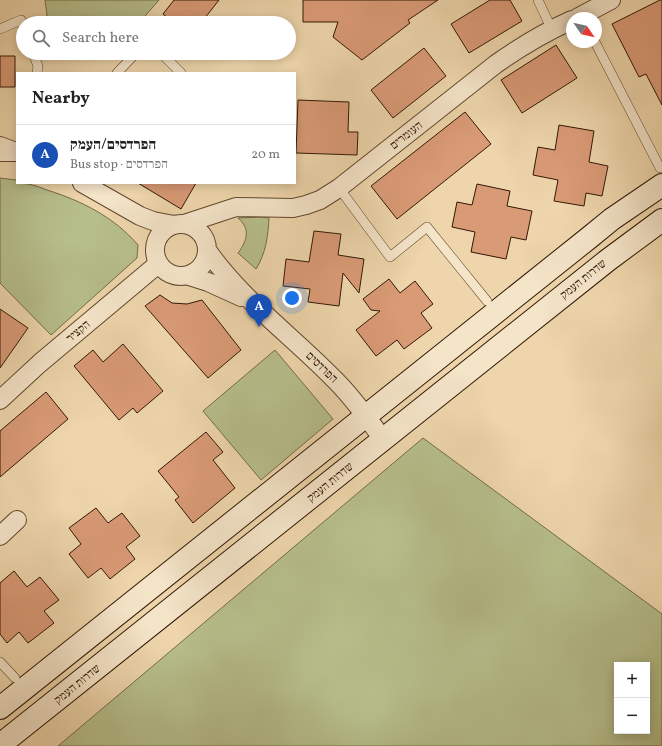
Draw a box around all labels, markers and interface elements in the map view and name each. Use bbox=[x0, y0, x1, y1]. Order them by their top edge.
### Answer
north arrow bbox=[566, 12, 602, 48]
search box bbox=[16, 16, 296, 60]
icon: search bbox=[30, 27, 52, 49]
text: Search here bbox=[62, 28, 139, 49]
text: Nearby bbox=[32, 87, 90, 110]
street label: העומרים bbox=[387, 118, 426, 154]
text: הפרדסים/העמק bbox=[70, 135, 156, 156]
text: A bbox=[40, 146, 50, 164]
text: 20 m bbox=[251, 146, 280, 164]
text: Bus stop · הפרדסים bbox=[70, 156, 168, 174]
street label: שדרות העמק bbox=[557, 256, 610, 303]
your location bbox=[282, 288, 302, 308]
pin: A bbox=[246, 294, 272, 327]
street label: הקציר bbox=[63, 317, 94, 347]
street label: הפרדסים bbox=[302, 348, 341, 387]
street label: שדרות העמק bbox=[304, 459, 357, 506]
street label: שדרות העמק bbox=[51, 661, 104, 708]
map controls bbox=[614, 662, 650, 734]
button: + bbox=[614, 662, 650, 698]
button: − bbox=[614, 698, 650, 734]

